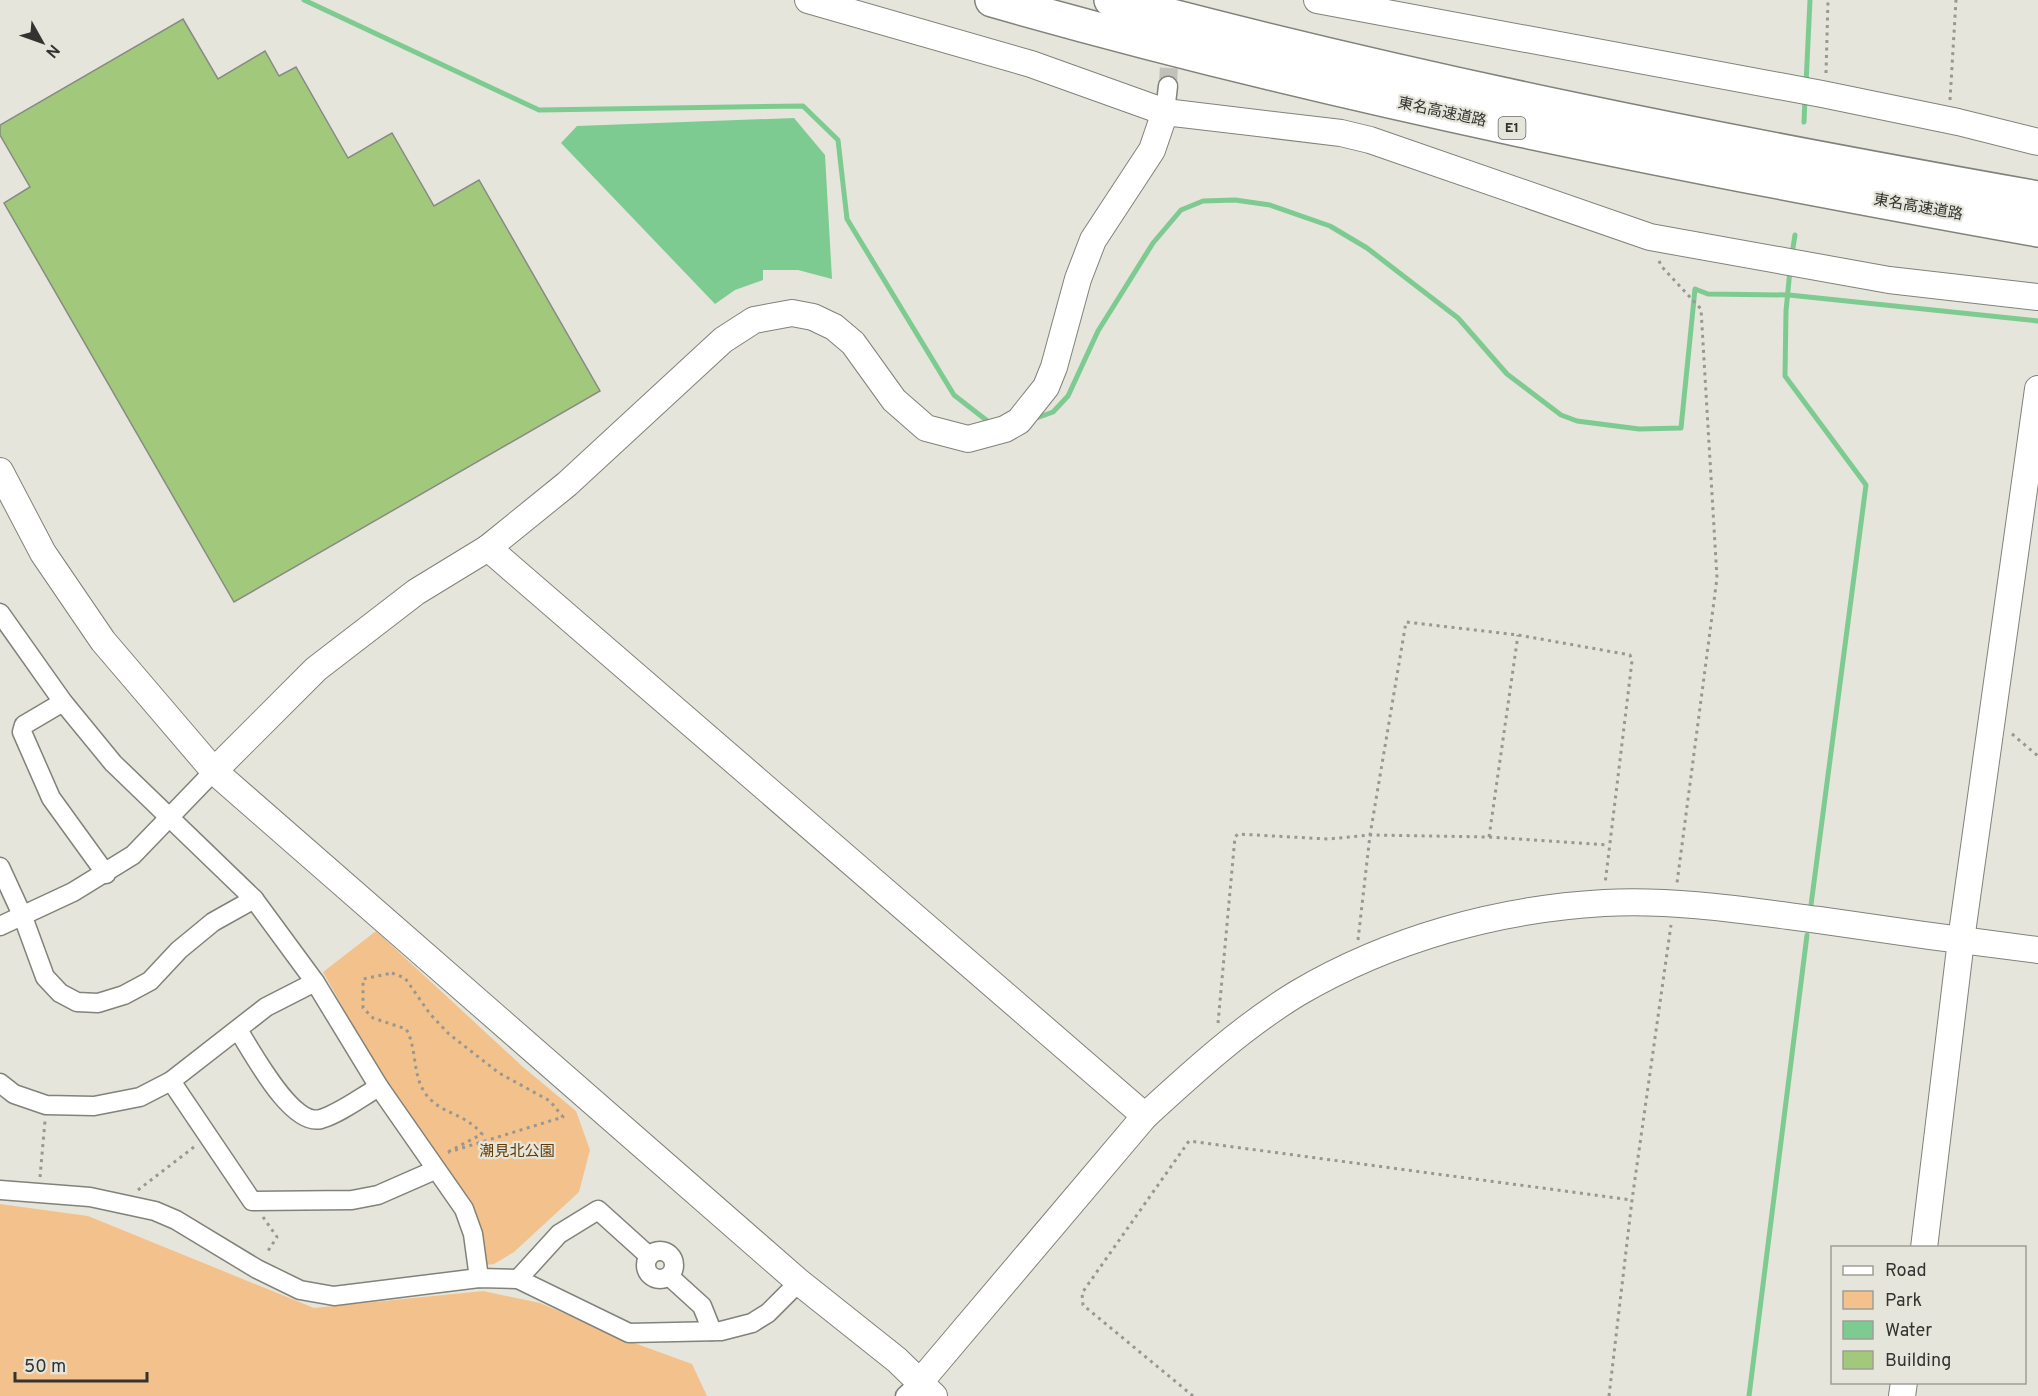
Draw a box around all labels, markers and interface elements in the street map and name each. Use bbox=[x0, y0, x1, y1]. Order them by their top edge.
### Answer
north arrow bbox=[12, 12, 72, 72]
text: N bbox=[41, 40, 63, 61]
street label: 東名高速道路 bbox=[1396, 94, 1488, 132]
road number: E1 bbox=[1498, 117, 1526, 139]
street label: 東名高速道路 bbox=[1872, 191, 1964, 225]
park label: 潮見北公園 bbox=[479, 1142, 555, 1162]
legend bbox=[1831, 1246, 2026, 1384]
text: Road bbox=[1885, 1260, 1927, 1283]
text: Park bbox=[1885, 1290, 1922, 1313]
text: Water bbox=[1885, 1320, 1932, 1343]
scale bar bbox=[15, 1345, 147, 1383]
text: Building bbox=[1885, 1350, 1951, 1373]
text: 50 m bbox=[24, 1356, 66, 1379]

